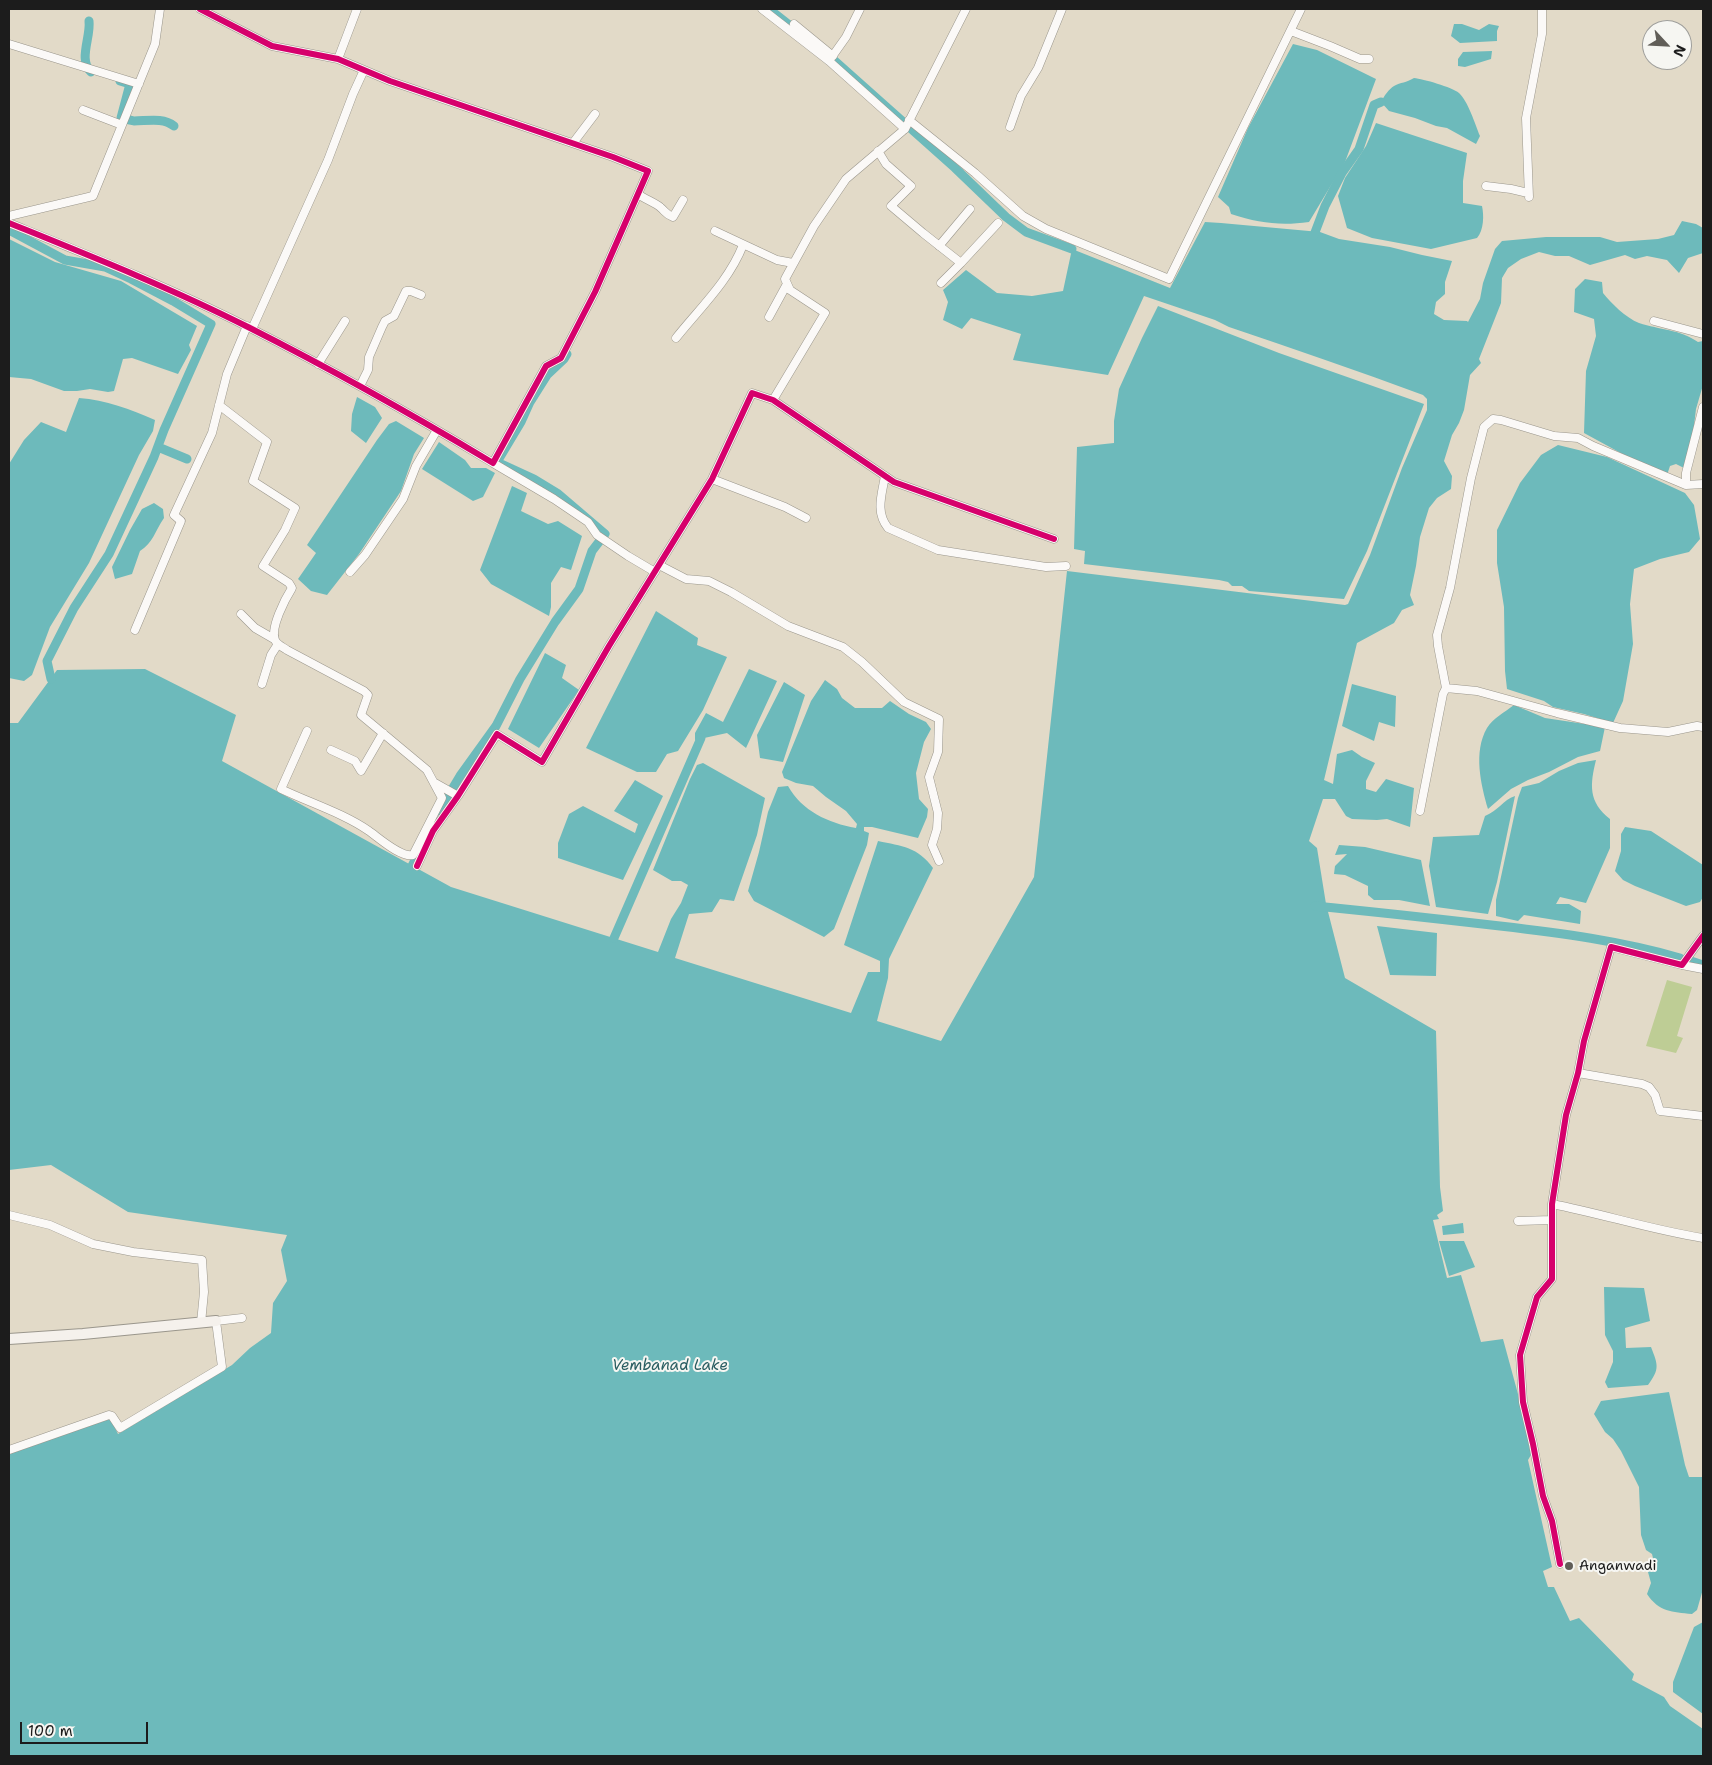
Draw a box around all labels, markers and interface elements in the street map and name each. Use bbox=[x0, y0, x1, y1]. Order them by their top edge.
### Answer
north arrow bbox=[1642, 20, 1692, 70]
text: N bbox=[1669, 42, 1690, 60]
water label: Vembanad Lake bbox=[612, 1357, 728, 1375]
place label: Anganwadi bbox=[1579, 1558, 1656, 1574]
marker: Anganwadi bbox=[1563, 1560, 1575, 1572]
scale bar bbox=[22, 1712, 150, 1744]
text: 100 m bbox=[28, 1721, 73, 1741]

